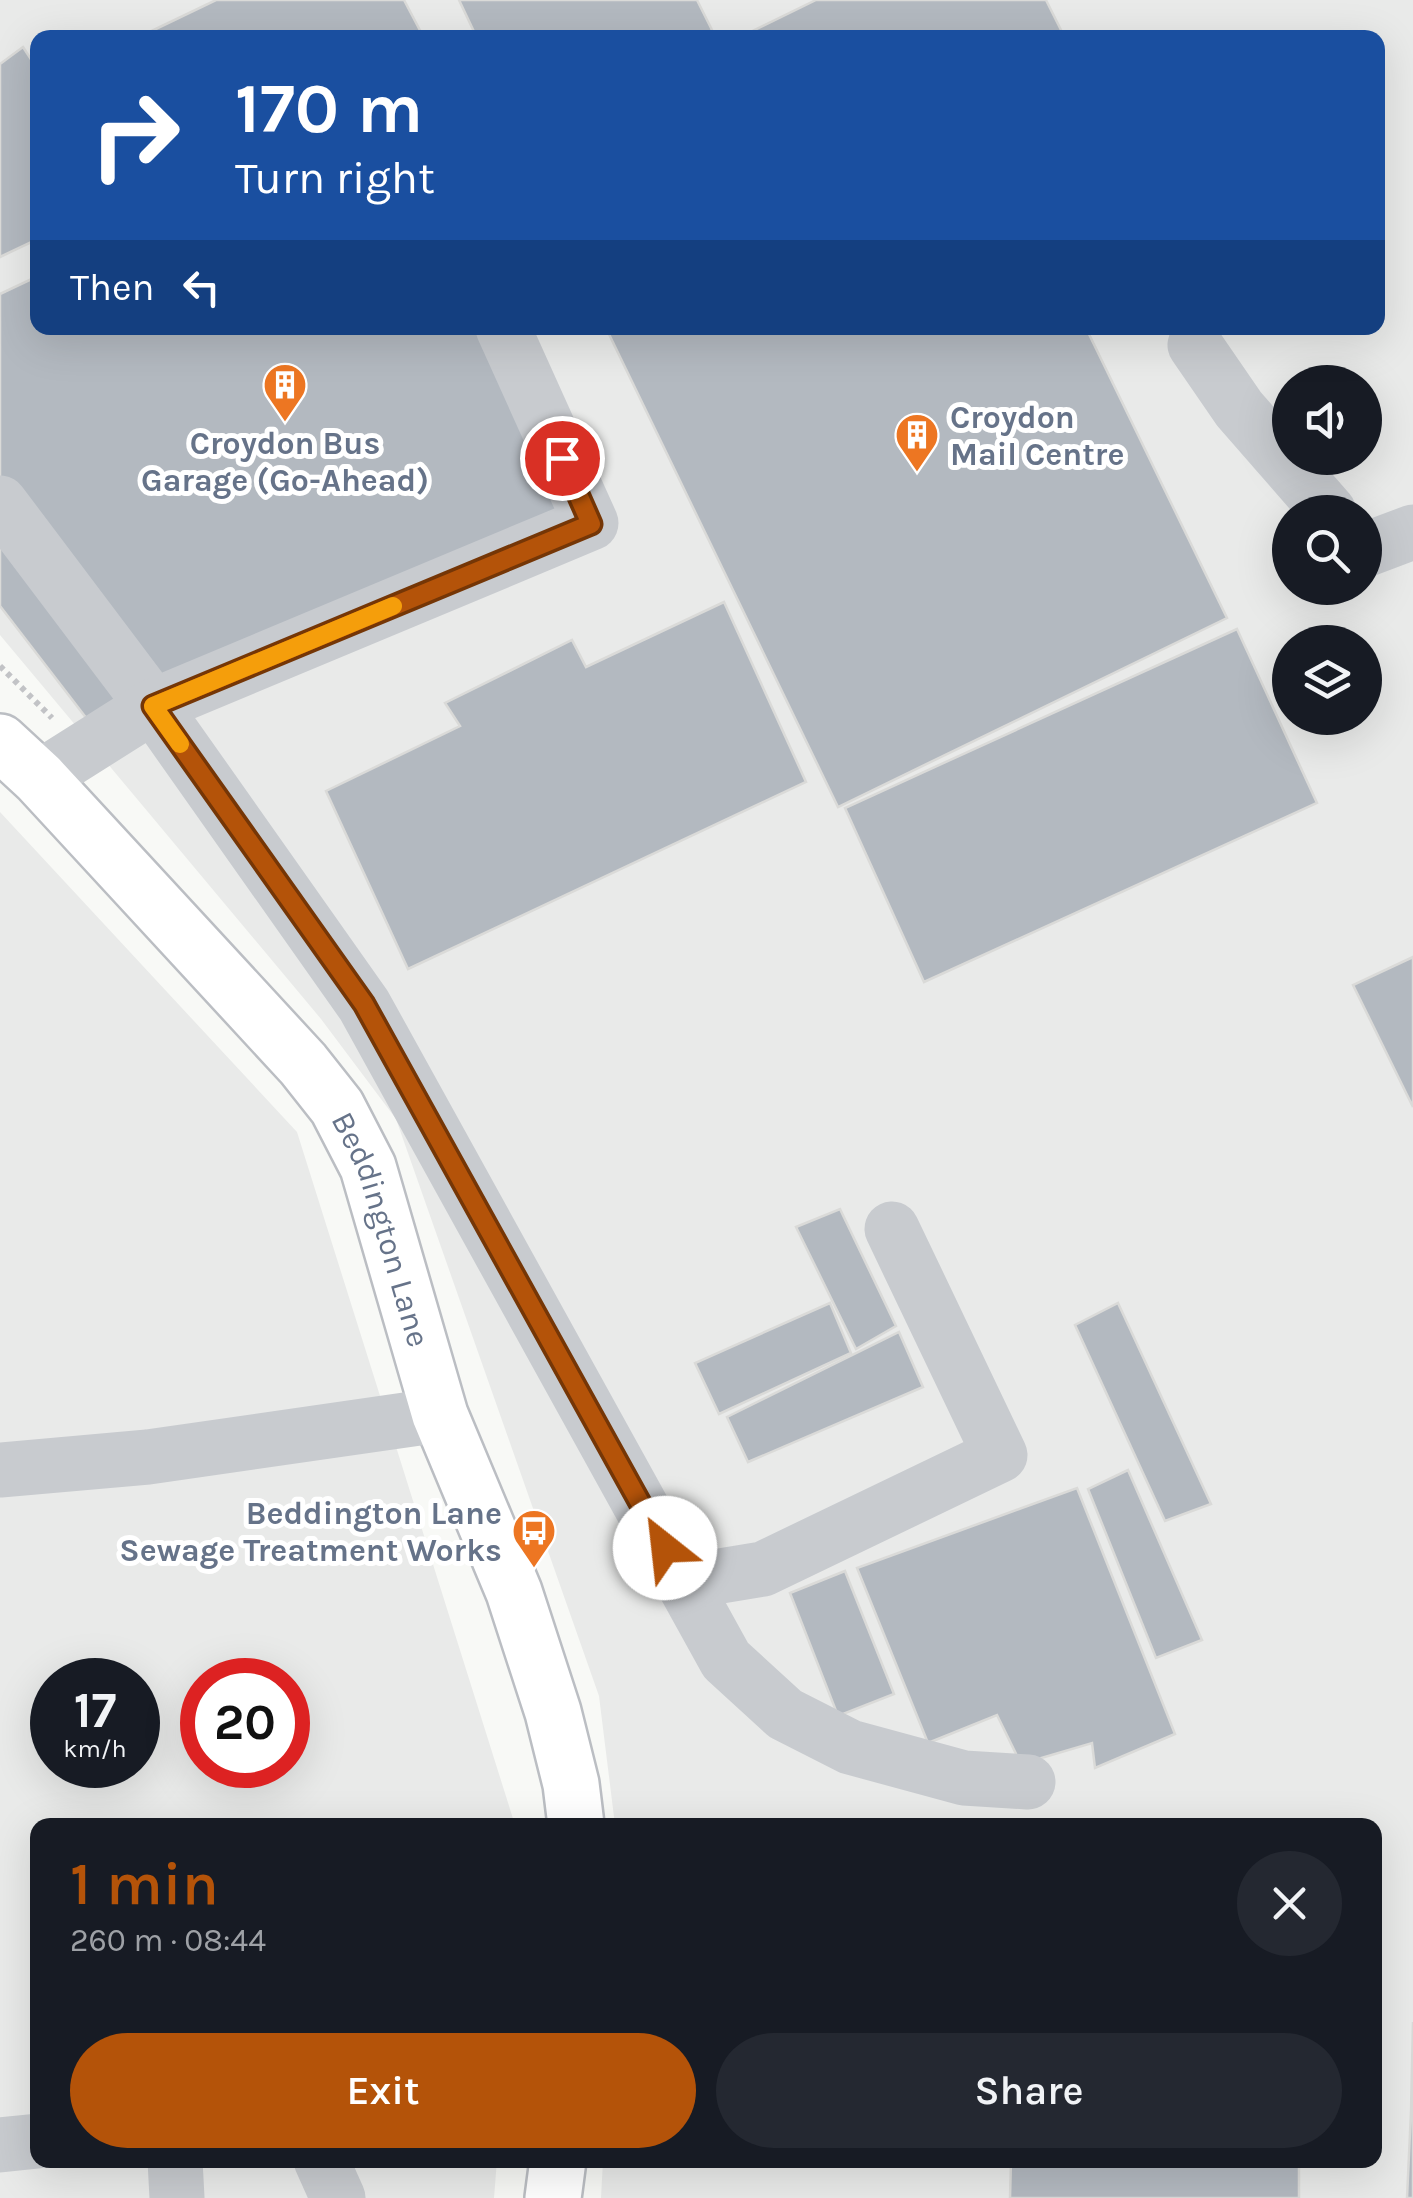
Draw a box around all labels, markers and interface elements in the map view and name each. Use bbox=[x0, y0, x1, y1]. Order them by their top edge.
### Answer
text: 170 m bbox=[235, 68, 423, 150]
icon: right bbox=[70, 70, 200, 200]
text: Turn right bbox=[235, 152, 435, 204]
icon: left bbox=[174, 260, 229, 315]
text: Then bbox=[70, 265, 154, 310]
building icon: Croydon Bus Garage (Go-Ahead) bbox=[262, 362, 308, 423]
map controls bbox=[1272, 365, 1382, 735]
button: sound bbox=[1272, 365, 1382, 475]
place label: Croydon Mail Centre bbox=[950, 399, 1124, 473]
building icon: Croydon Mail Centre bbox=[894, 412, 940, 473]
pin bbox=[520, 416, 605, 501]
place label: Croydon Bus Garage (Go-Ahead) bbox=[141, 425, 429, 499]
icon: arrive bbox=[535, 431, 590, 486]
button: search bbox=[1272, 495, 1382, 605]
button: layers bbox=[1272, 625, 1382, 735]
street label: Beddington Lane bbox=[324, 1106, 438, 1351]
place label: Beddington Lane Sewage Treatment Works bbox=[119, 1495, 502, 1569]
position arrow bbox=[613, 1496, 717, 1600]
bus stop icon: Beddington Lane Sewage Treatment Works bbox=[511, 1508, 557, 1569]
speed limit sign: 20 bbox=[180, 1658, 310, 1788]
text: 17 bbox=[74, 1681, 116, 1740]
text: km/h bbox=[63, 1734, 127, 1763]
text: 1 min bbox=[70, 1849, 219, 1919]
button: close bbox=[1237, 1851, 1342, 1956]
text: 260 m · 08:44 bbox=[70, 1922, 266, 1959]
button: Exit bbox=[70, 2033, 696, 2148]
button: Share bbox=[716, 2033, 1342, 2148]

